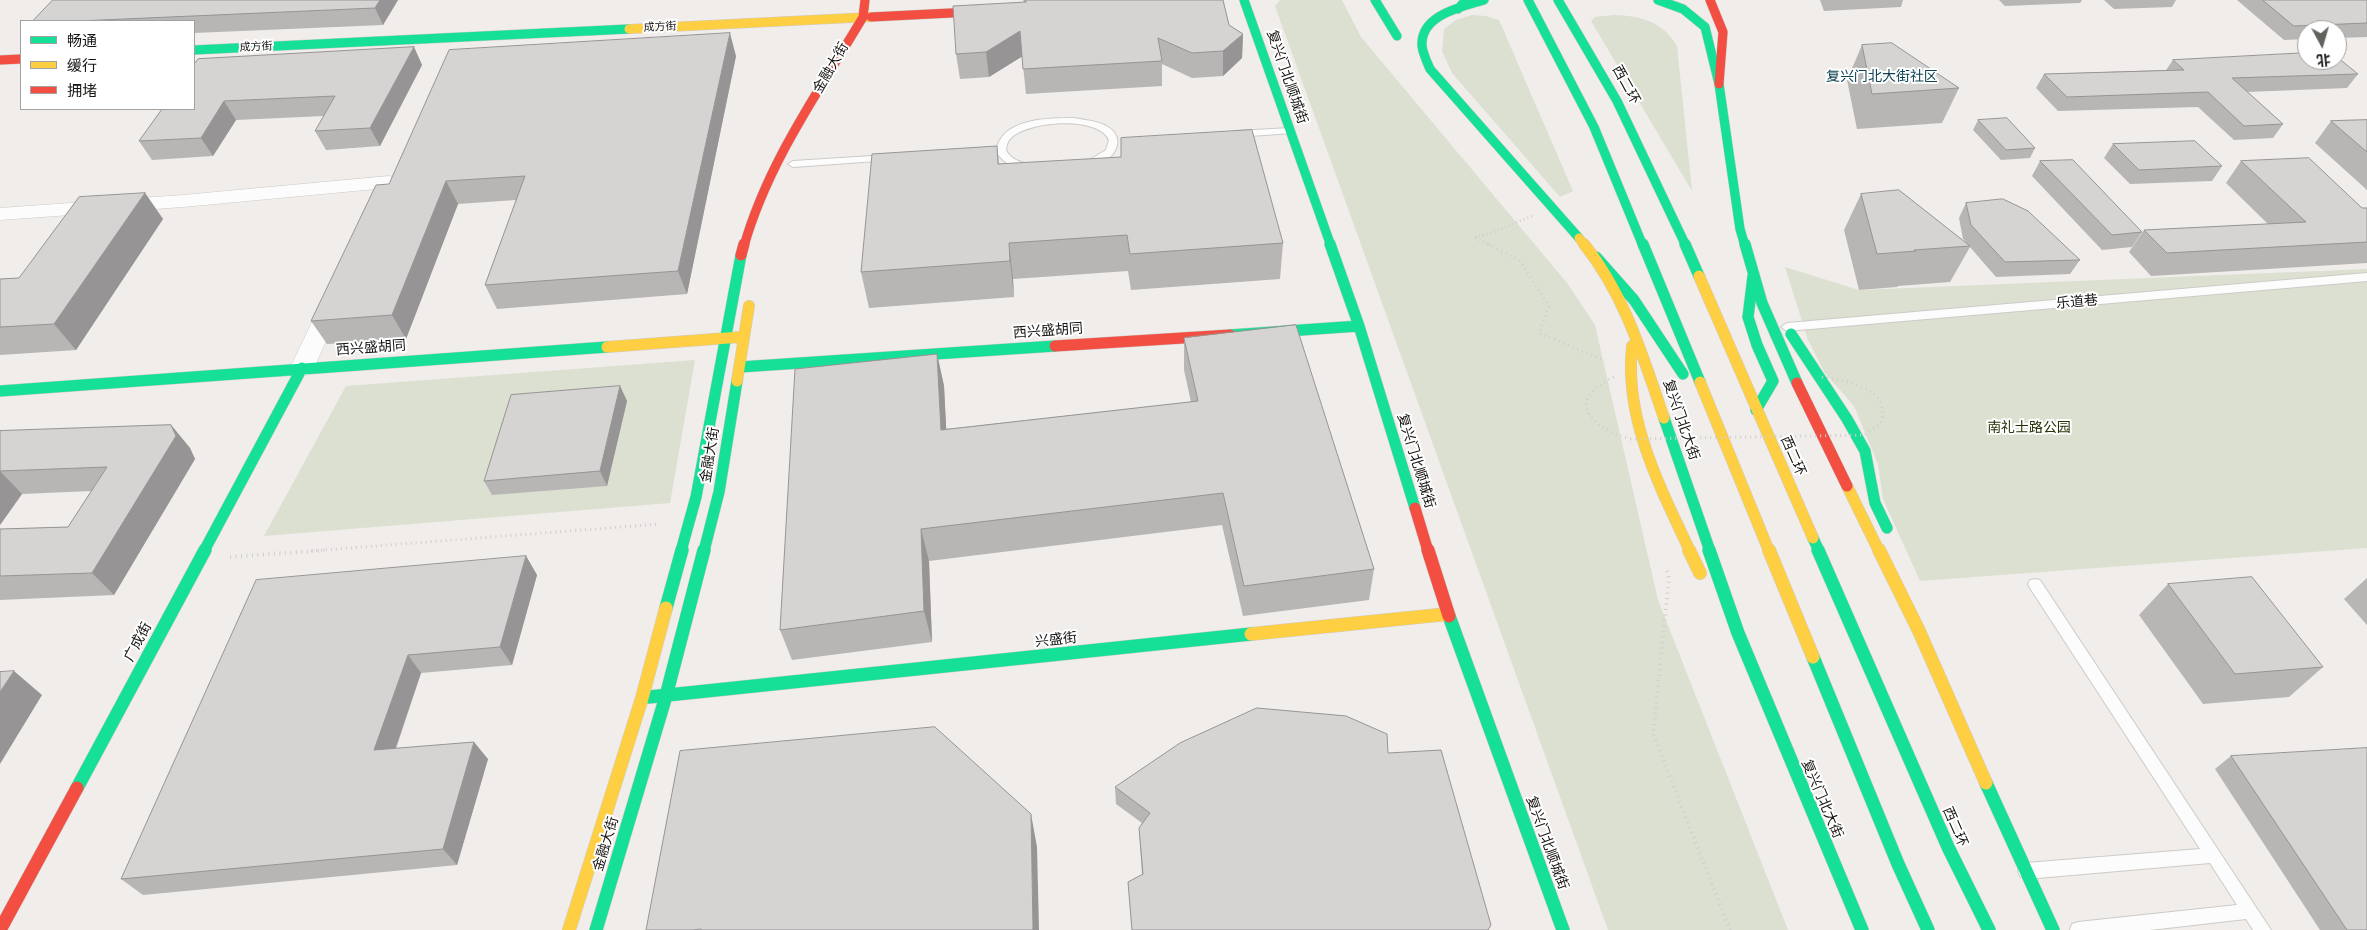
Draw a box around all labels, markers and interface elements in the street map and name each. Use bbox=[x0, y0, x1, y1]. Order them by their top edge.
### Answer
legend bbox=[20, 20, 195, 110]
street label: 成方街 bbox=[643, 20, 677, 34]
north arrow bbox=[2297, 20, 2347, 70]
street label: 复兴门北顺城街 bbox=[1263, 28, 1311, 126]
text: 畅通 bbox=[67, 32, 97, 50]
street label: 成方街 bbox=[239, 40, 273, 54]
street label: 金融大街 bbox=[810, 40, 852, 96]
text: 北 bbox=[2316, 50, 2331, 69]
text: 缓行 bbox=[67, 57, 97, 75]
street label: 西二环 bbox=[1608, 63, 1644, 107]
district label: 复兴门北大街社区 bbox=[1826, 69, 1938, 85]
text: 拥堵 bbox=[67, 82, 97, 100]
street label: 乐道巷 bbox=[2055, 292, 2099, 312]
street label: 西兴盛胡同 bbox=[1012, 320, 1084, 342]
street label: 西兴盛胡同 bbox=[335, 337, 407, 359]
street label: 复兴门北大街 bbox=[1659, 378, 1703, 462]
street label: 复兴门北顺城街 bbox=[1394, 412, 1438, 510]
park label: 南礼士路公园 bbox=[1987, 420, 2071, 436]
street label: 金融大街 bbox=[697, 426, 723, 484]
street label: 西二环 bbox=[1777, 433, 1809, 479]
street label: 广成街 bbox=[121, 620, 155, 664]
street label: 兴盛街 bbox=[1034, 629, 1078, 651]
street label: 复兴门北大街 bbox=[1798, 757, 1846, 841]
street label: 复兴门北顺城街 bbox=[1522, 794, 1572, 892]
street label: 西二环 bbox=[1939, 804, 1971, 850]
street label: 金融大街 bbox=[590, 815, 622, 873]

